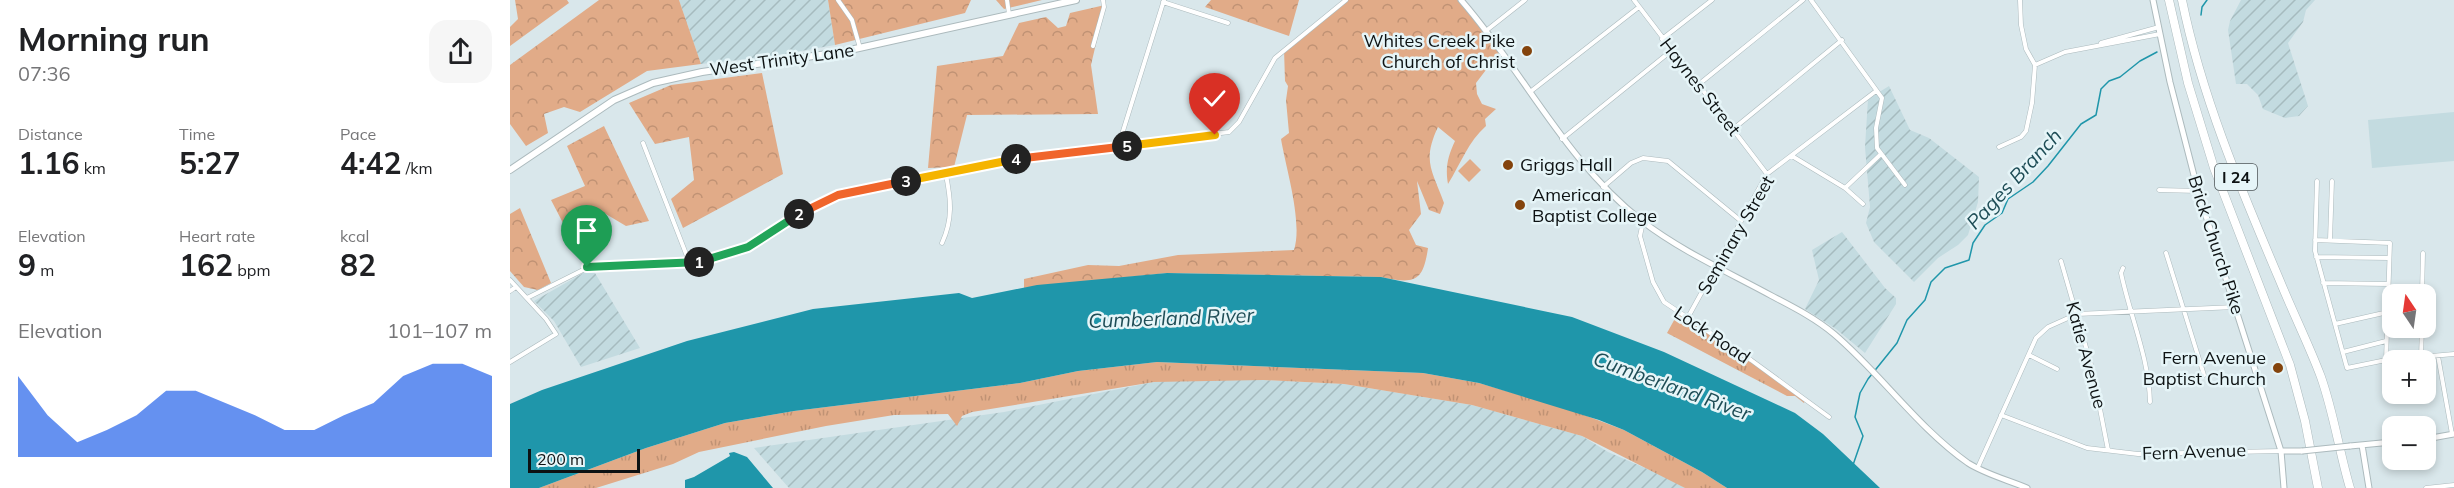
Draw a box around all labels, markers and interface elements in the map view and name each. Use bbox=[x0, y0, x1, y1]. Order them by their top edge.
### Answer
text: Morning run bbox=[18, 18, 210, 59]
button: share bbox=[429, 20, 492, 83]
place label: Whites Creek Pike Church of Christ bbox=[1363, 29, 1515, 73]
street label: Haynes Street bbox=[1655, 33, 1746, 140]
street label: West Trinity Lane bbox=[708, 38, 856, 81]
marker: Whites Creek Pike Church of Christ bbox=[1520, 44, 1534, 58]
text: 07:36 bbox=[18, 61, 71, 86]
pin bbox=[1189, 73, 1240, 135]
icon: check bbox=[1198, 82, 1231, 115]
water label: Pages Branch bbox=[1961, 123, 2067, 234]
text: Distance bbox=[18, 124, 83, 144]
text: Time bbox=[179, 124, 215, 144]
text: Pace bbox=[340, 124, 376, 144]
pin: 5 bbox=[1112, 131, 1142, 161]
text: 5 bbox=[1122, 136, 1132, 156]
text: 1.16 bbox=[18, 144, 79, 182]
text: 5:27 bbox=[179, 144, 240, 182]
text: 4:42 bbox=[340, 144, 401, 182]
pin: 4 bbox=[1001, 144, 1031, 174]
text: 4 bbox=[1011, 149, 1021, 169]
place label: Griggs Hall bbox=[1520, 153, 1612, 176]
text: km bbox=[79, 158, 106, 178]
text: /km bbox=[401, 158, 432, 178]
marker: Griggs Hall bbox=[1501, 158, 1515, 172]
road number: I 24 bbox=[2215, 164, 2257, 190]
pin: 3 bbox=[891, 166, 921, 196]
text: 3 bbox=[901, 171, 911, 191]
street label: Seminary Street bbox=[1692, 171, 1779, 298]
street label: Brick Church Pike bbox=[2183, 173, 2250, 317]
place label: American Baptist College bbox=[1532, 183, 1657, 227]
marker: American Baptist College bbox=[1513, 198, 1527, 212]
pin: 2 bbox=[784, 199, 814, 229]
text: 2 bbox=[794, 204, 804, 224]
pin bbox=[561, 205, 612, 267]
icon: arrive bbox=[570, 214, 603, 247]
text: Elevation bbox=[18, 226, 86, 246]
text: Heart rate bbox=[179, 226, 255, 246]
text: kcal bbox=[340, 226, 369, 246]
text: 9 bbox=[18, 246, 36, 284]
text: 162 bbox=[179, 246, 233, 284]
text: 82 bbox=[340, 246, 376, 284]
pin: 1 bbox=[684, 247, 714, 277]
text: 1 bbox=[694, 252, 704, 272]
text: m bbox=[36, 260, 54, 280]
text: bpm bbox=[233, 260, 270, 280]
north arrow bbox=[2382, 284, 2436, 338]
map controls bbox=[2382, 284, 2436, 470]
street label: Katie Avenue bbox=[2061, 299, 2112, 411]
street label: Lock Road bbox=[1670, 301, 1755, 368]
water label: Cumberland River bbox=[1088, 302, 1255, 333]
text: Elevation bbox=[18, 318, 103, 343]
text: 101–107 m bbox=[387, 318, 492, 343]
water label: Cumberland River bbox=[1590, 345, 1755, 426]
place label: Fern Avenue Baptist Church bbox=[2143, 346, 2266, 390]
button: + bbox=[2382, 350, 2436, 404]
marker: Fern Avenue Baptist Church bbox=[2271, 361, 2285, 375]
button: − bbox=[2382, 416, 2436, 470]
street label: Fern Avenue bbox=[2142, 438, 2246, 465]
scale bar bbox=[528, 446, 640, 474]
text: 200 m bbox=[537, 449, 584, 469]

